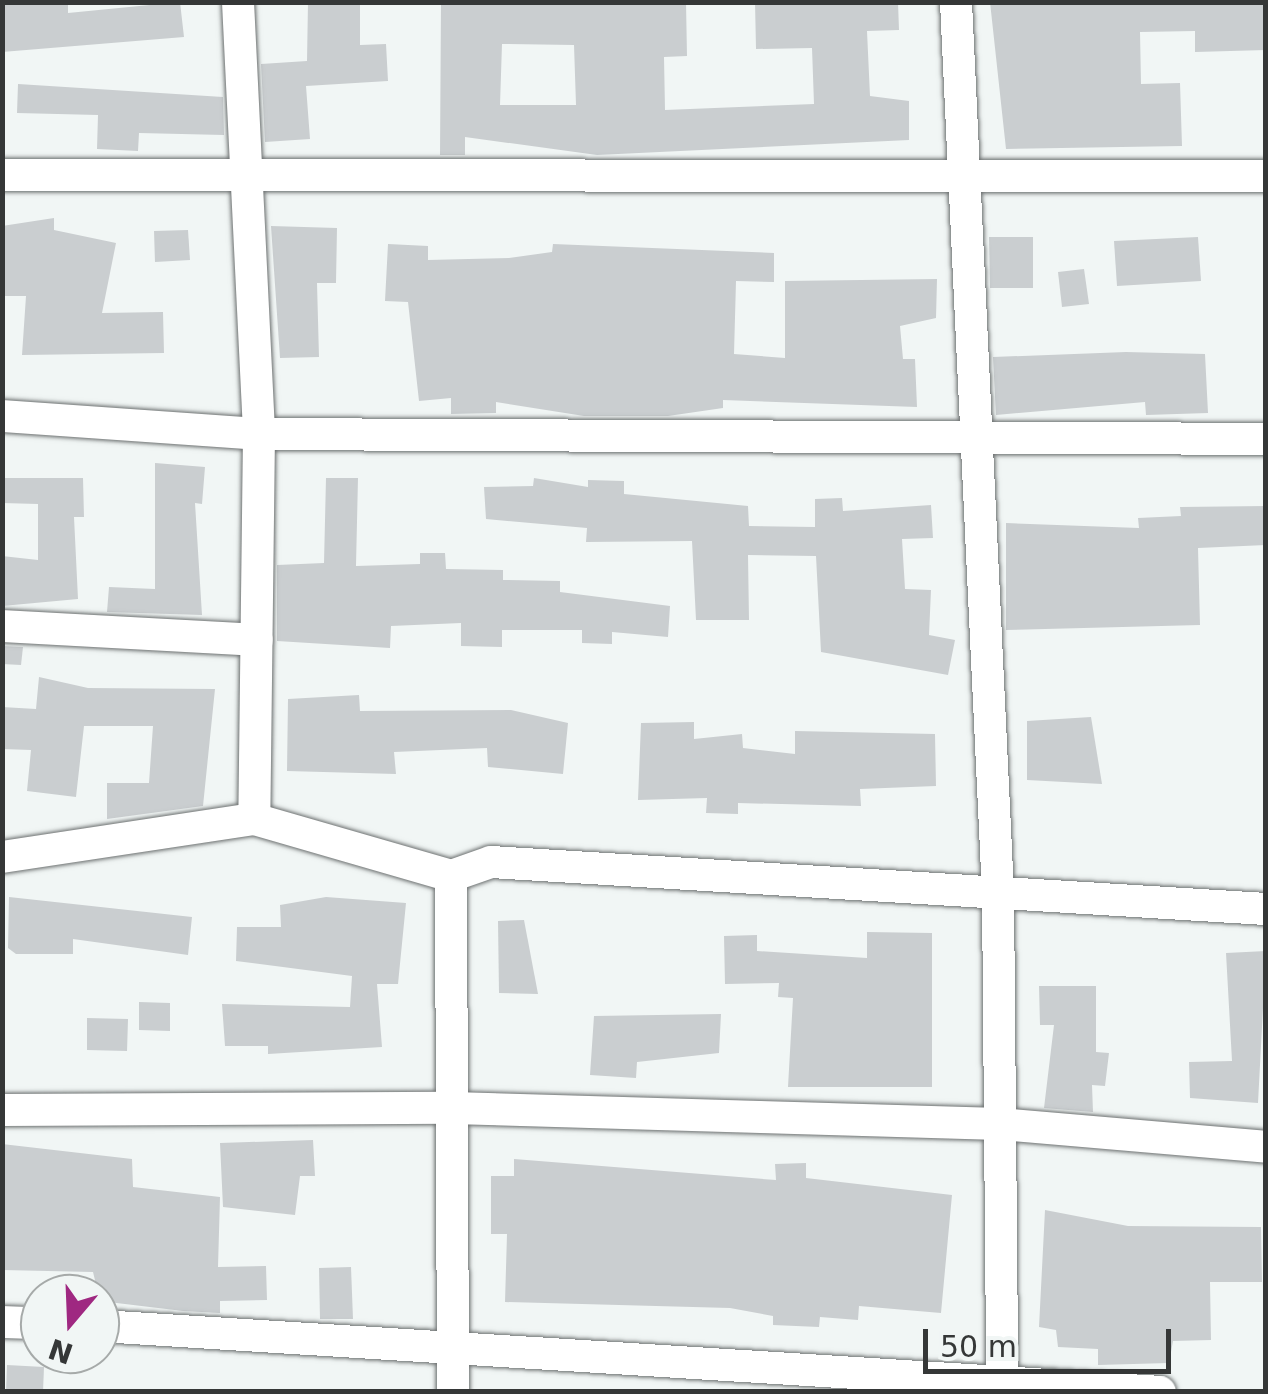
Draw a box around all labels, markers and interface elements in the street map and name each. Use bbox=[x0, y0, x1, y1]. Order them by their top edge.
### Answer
north arrow bbox=[20, 1274, 120, 1374]
scale bar bbox=[928, 1309, 1176, 1371]
text: 50 m bbox=[940, 1329, 1017, 1364]
text: N bbox=[44, 1332, 77, 1370]

